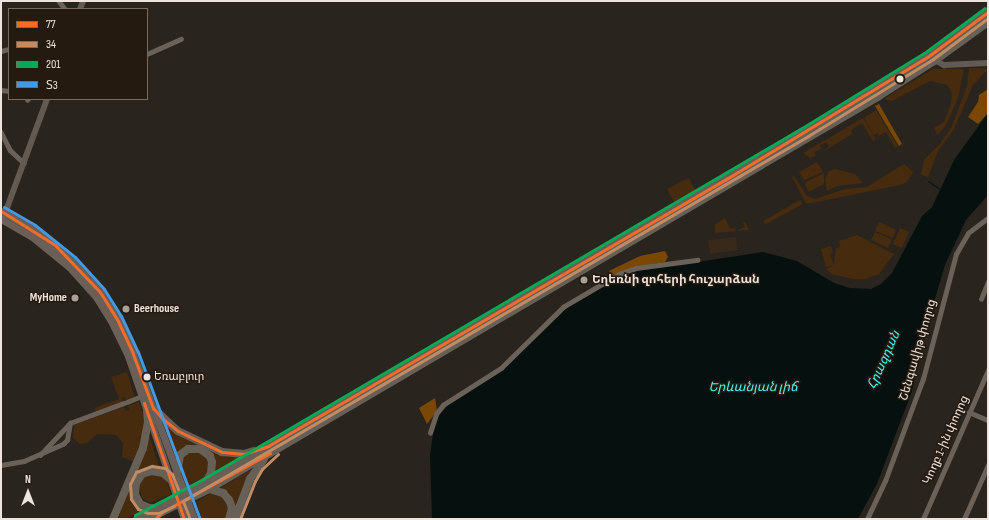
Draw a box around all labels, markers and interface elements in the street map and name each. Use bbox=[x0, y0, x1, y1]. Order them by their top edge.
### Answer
legend bbox=[8, 8, 148, 100]
text: 77 bbox=[46, 17, 56, 32]
text: 34 bbox=[46, 37, 56, 52]
text: 201 bbox=[46, 57, 61, 72]
unlabelled marker bbox=[895, 74, 905, 84]
text: Տ3 bbox=[46, 78, 58, 93]
place label: Եղեռնի զոհերի հուշարձան bbox=[592, 273, 760, 287]
marker: Եղեռնի զոհերի հուշարձան bbox=[579, 275, 589, 285]
place label: MyHome bbox=[30, 291, 67, 305]
marker: MyHome bbox=[70, 293, 80, 303]
street label: Շենգավիթ փողոց bbox=[897, 298, 939, 402]
place label: Beerhouse bbox=[134, 302, 179, 316]
marker: Beerhouse bbox=[121, 304, 131, 314]
water label: Հրազդան bbox=[864, 328, 904, 392]
place label: Եռաբլուր bbox=[154, 370, 204, 384]
marker: Եռաբլուր bbox=[142, 372, 152, 382]
water label: Երևանյան լիճ bbox=[708, 379, 798, 395]
street label: Կողբ 1-ին փողոց bbox=[920, 393, 972, 487]
north arrow bbox=[8, 472, 48, 512]
text: N bbox=[25, 473, 31, 486]

